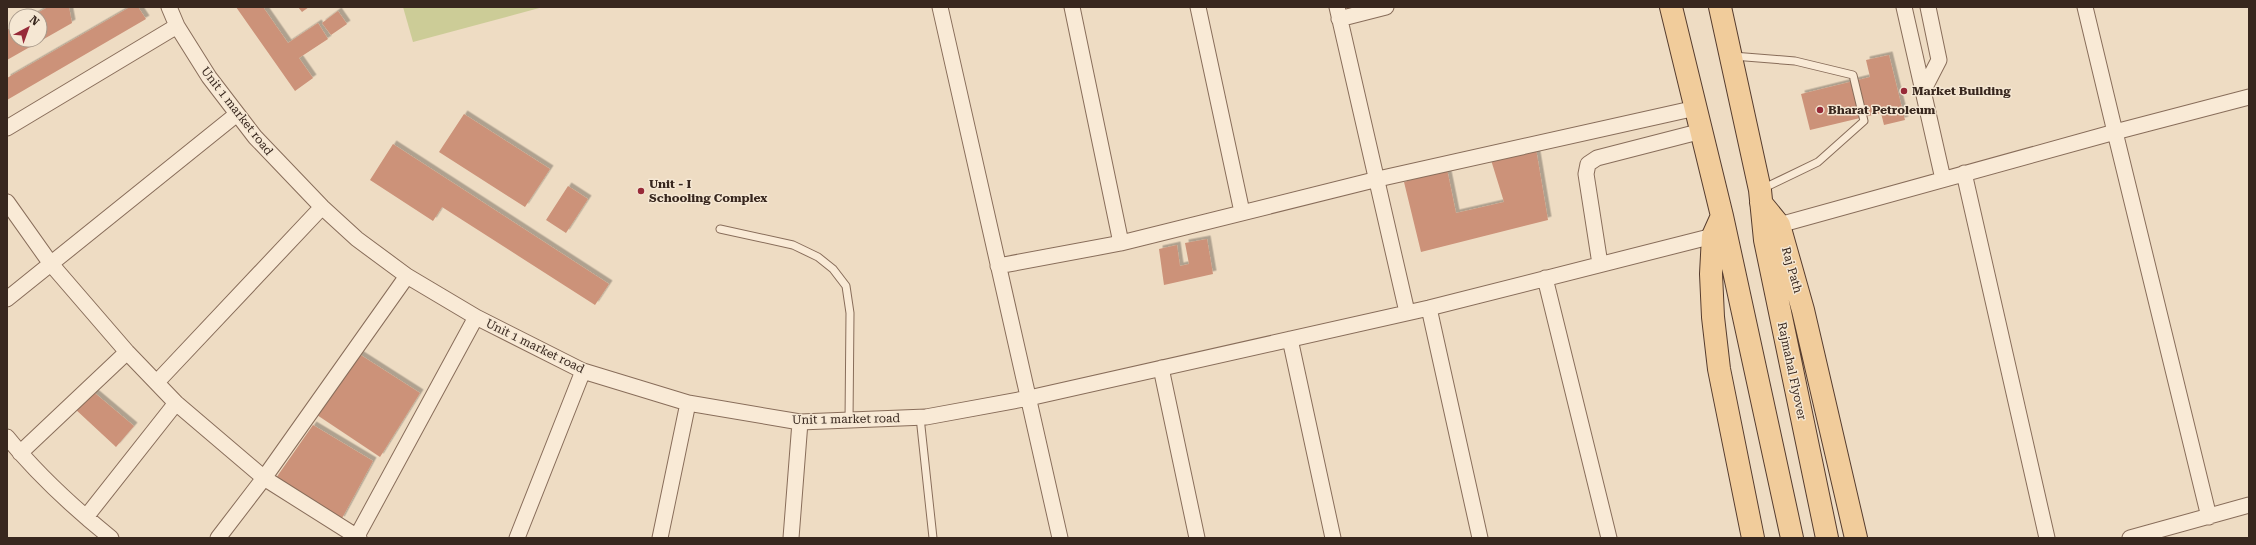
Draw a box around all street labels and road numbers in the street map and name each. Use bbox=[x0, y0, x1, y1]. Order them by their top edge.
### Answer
street label: Unit 1 market road bbox=[198, 64, 276, 158]
street label: Raj Path bbox=[1779, 245, 1805, 295]
street label: Unit 1 market road bbox=[483, 316, 587, 376]
street label: Rajmahal Flyover bbox=[1775, 321, 1809, 421]
street label: Unit 1 market road bbox=[792, 411, 900, 427]

